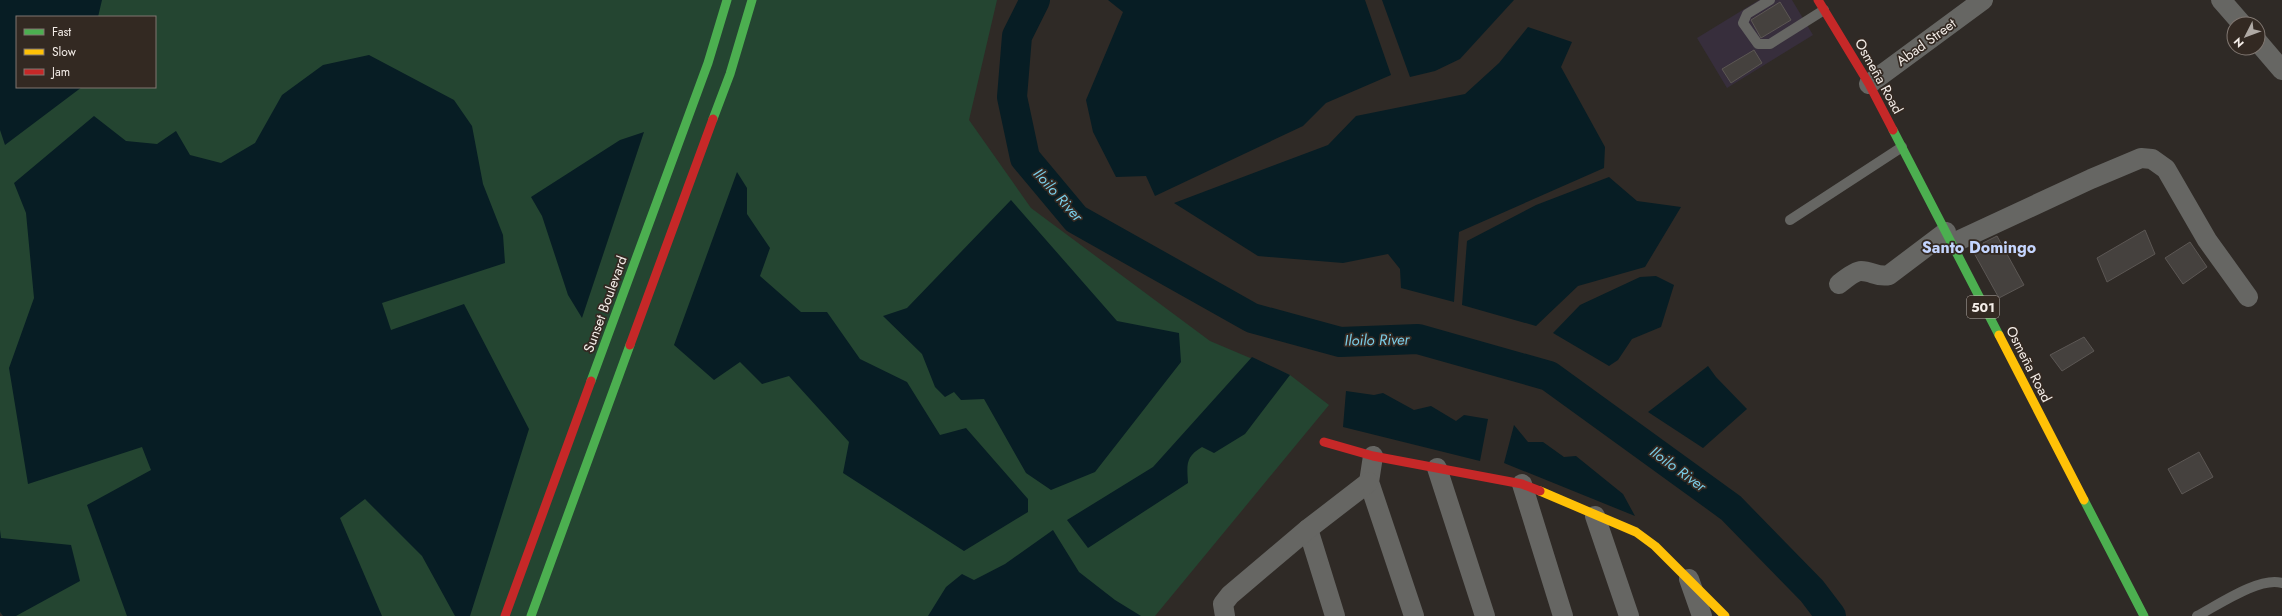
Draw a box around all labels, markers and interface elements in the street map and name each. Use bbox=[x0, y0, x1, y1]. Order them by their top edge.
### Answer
street label: Abad Street bbox=[1892, 13, 1961, 71]
legend bbox=[16, 16, 156, 88]
north arrow bbox=[2226, 16, 2266, 56]
text: Fast bbox=[52, 23, 71, 41]
text: N bbox=[2230, 34, 2247, 51]
street label: Osmeña Road bbox=[1850, 35, 1908, 117]
text: Slow bbox=[52, 43, 77, 61]
text: Jam bbox=[50, 63, 70, 81]
water label: Iloilo River bbox=[1028, 163, 1089, 227]
district label: Santo Domingo bbox=[1922, 236, 2036, 259]
street label: Sunset Boulevard bbox=[578, 253, 632, 355]
road number: 501 bbox=[1967, 296, 1999, 318]
street label: Osmeña Road bbox=[2001, 322, 2057, 406]
water label: Iloilo River bbox=[1344, 328, 1411, 352]
water label: Iloilo River bbox=[1645, 441, 1712, 498]

